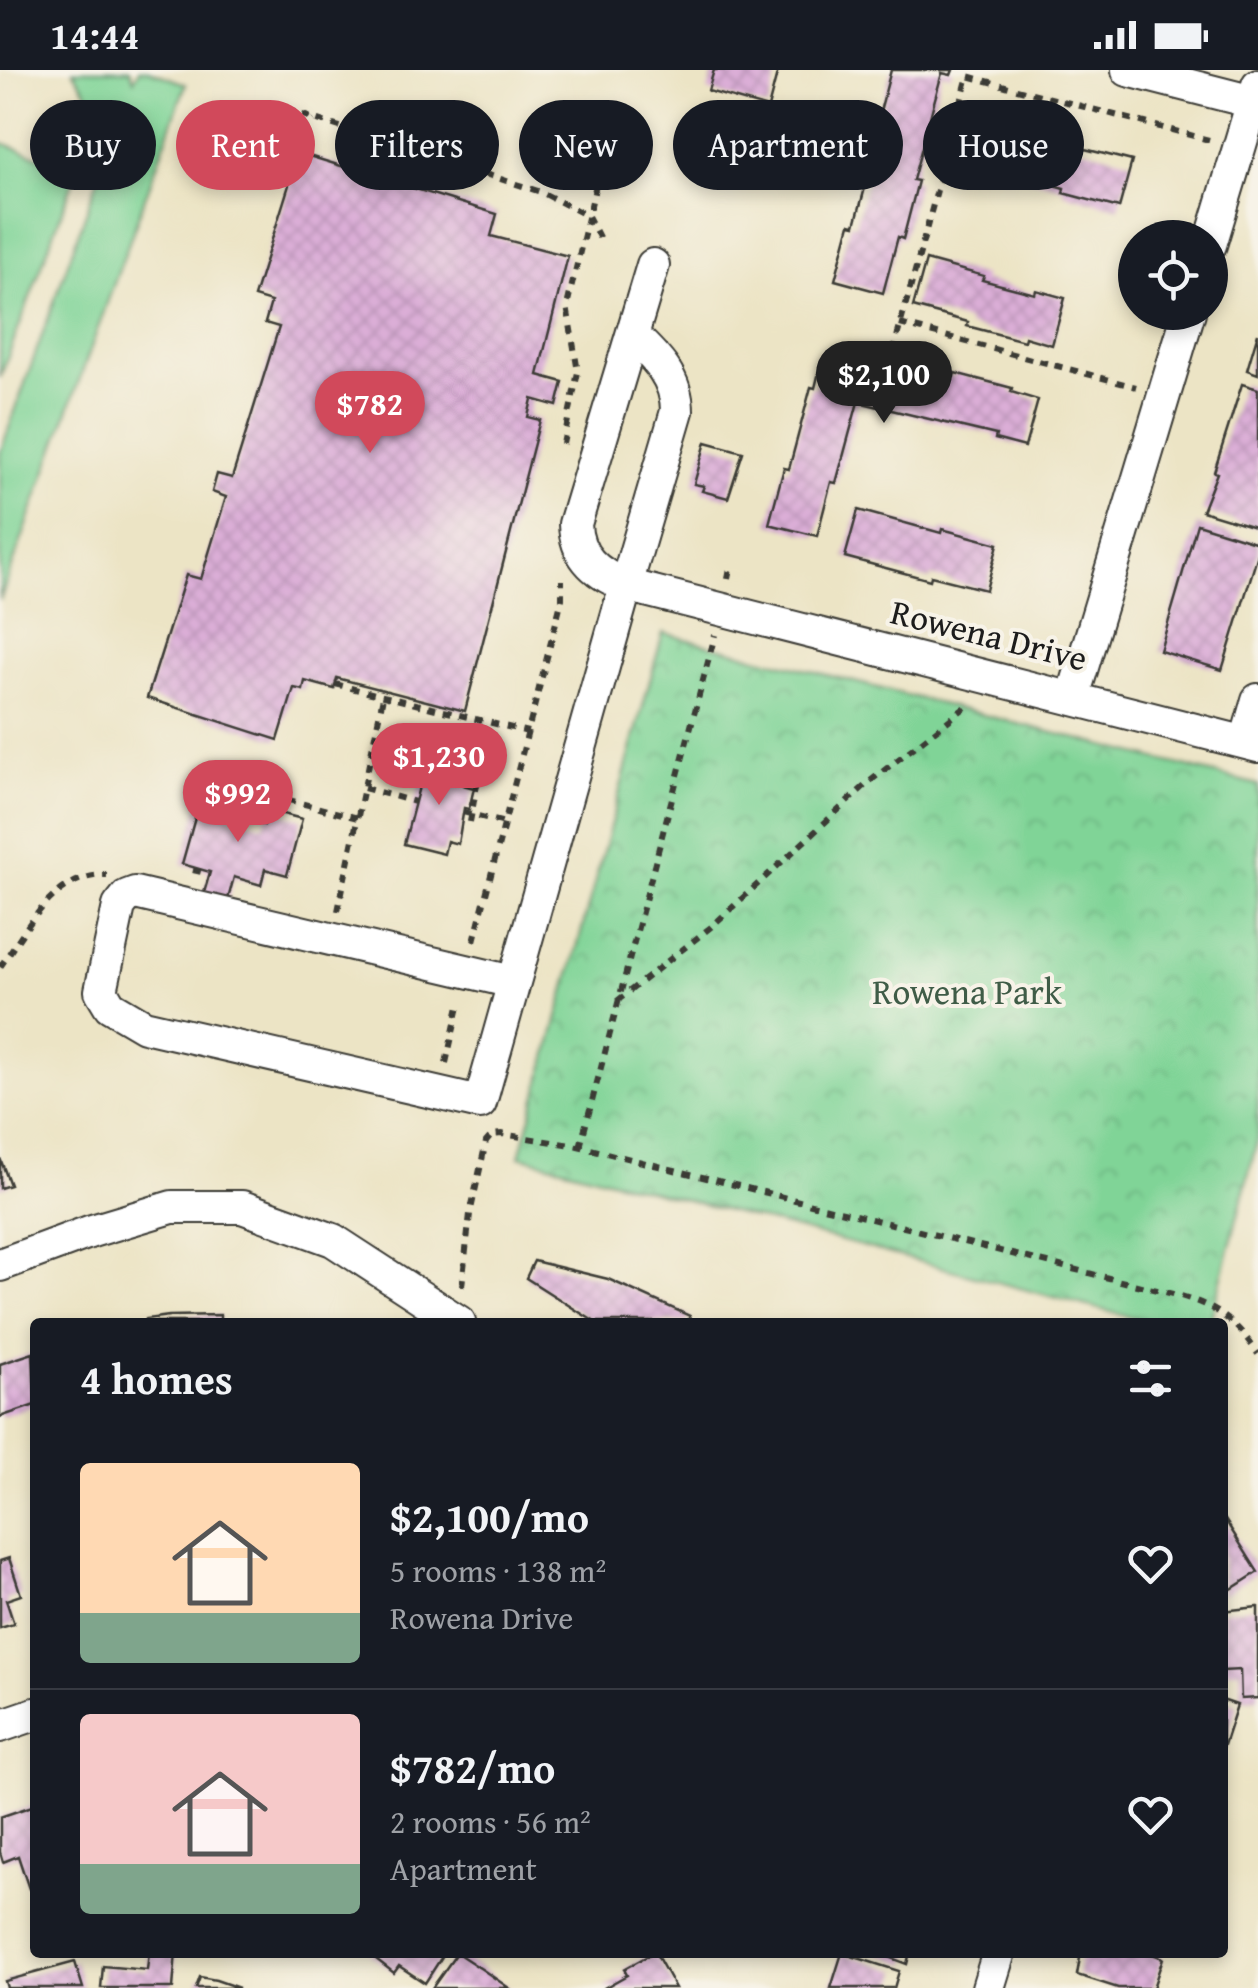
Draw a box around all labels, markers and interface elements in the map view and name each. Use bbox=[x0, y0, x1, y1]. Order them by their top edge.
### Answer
text: 14:44 bbox=[50, 7, 140, 63]
chip: Buy bbox=[30, 100, 156, 190]
chip: Rent bbox=[176, 100, 315, 190]
chip: Filters bbox=[335, 100, 499, 190]
chip: New bbox=[519, 100, 653, 190]
chip: Apartment bbox=[673, 100, 903, 190]
chip: House bbox=[923, 100, 1084, 190]
map controls bbox=[1118, 220, 1228, 330]
button: locate bbox=[1118, 220, 1228, 330]
pin: $2,100 bbox=[803, 341, 965, 426]
text: $2,100 bbox=[838, 350, 930, 397]
pin: $782 bbox=[311, 371, 429, 456]
text: $782 bbox=[337, 380, 403, 427]
street label: Rowena Drive bbox=[886, 586, 1093, 684]
pin: $1,230 bbox=[358, 723, 520, 808]
text: $1,230 bbox=[393, 732, 485, 779]
pin: $992 bbox=[179, 760, 297, 845]
text: $992 bbox=[205, 769, 271, 816]
park label: Rowena Park bbox=[872, 966, 1062, 1017]
text: 4 homes bbox=[80, 1348, 233, 1409]
icon: filters bbox=[1123, 1351, 1178, 1406]
text: $2,100/mo bbox=[390, 1486, 589, 1547]
icon: home bbox=[160, 1503, 280, 1623]
icon: heart bbox=[1123, 1536, 1178, 1591]
text: 5 rooms · 138 m² bbox=[390, 1547, 606, 1594]
text: Rowena Drive bbox=[390, 1594, 573, 1641]
text: $782/mo bbox=[390, 1737, 555, 1798]
icon: home bbox=[160, 1754, 280, 1874]
icon: heart bbox=[1123, 1787, 1178, 1842]
text: 2 rooms · 56 m² bbox=[390, 1798, 591, 1845]
text: Apartment bbox=[390, 1845, 537, 1892]

